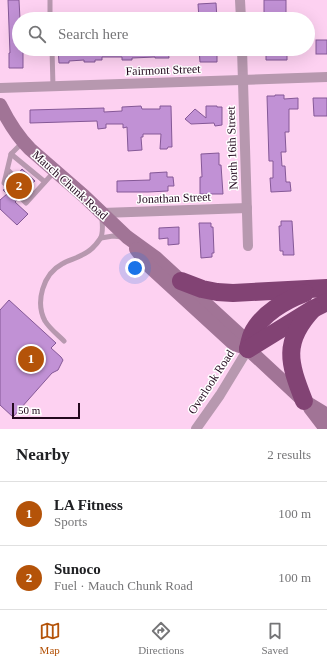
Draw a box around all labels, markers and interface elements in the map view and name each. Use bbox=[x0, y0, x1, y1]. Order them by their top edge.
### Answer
search box bbox=[12, 12, 315, 56]
icon: search bbox=[26, 23, 48, 45]
text: Search here bbox=[58, 26, 128, 42]
street label: Fairmont Street bbox=[125, 62, 201, 78]
street label: North 16th Street bbox=[224, 105, 240, 190]
street label: Mauch Chunk Road bbox=[29, 147, 111, 223]
pin: 2 bbox=[6, 171, 32, 201]
street label: Jonathan Street bbox=[137, 190, 212, 206]
your location bbox=[125, 258, 145, 278]
pin: 1 bbox=[18, 344, 44, 374]
street label: Overlook Road bbox=[185, 347, 237, 417]
scale bar bbox=[12, 401, 80, 420]
text: 50 m bbox=[18, 404, 40, 416]
text: Nearby bbox=[16, 445, 70, 464]
text: 2 results bbox=[267, 447, 311, 462]
text: LA Fitness bbox=[54, 497, 123, 513]
text: 1 bbox=[26, 506, 32, 521]
text: 100 m bbox=[278, 506, 311, 521]
text: Sports bbox=[54, 514, 87, 529]
text: Sunoco bbox=[54, 561, 101, 577]
text: 2 bbox=[26, 570, 32, 585]
text: 100 m bbox=[278, 570, 311, 585]
text: Fuel · Mauch Chunk Road bbox=[54, 578, 193, 593]
tab: Map bbox=[39, 620, 61, 656]
tab: Directions bbox=[138, 620, 184, 656]
tab: Saved bbox=[261, 620, 288, 656]

